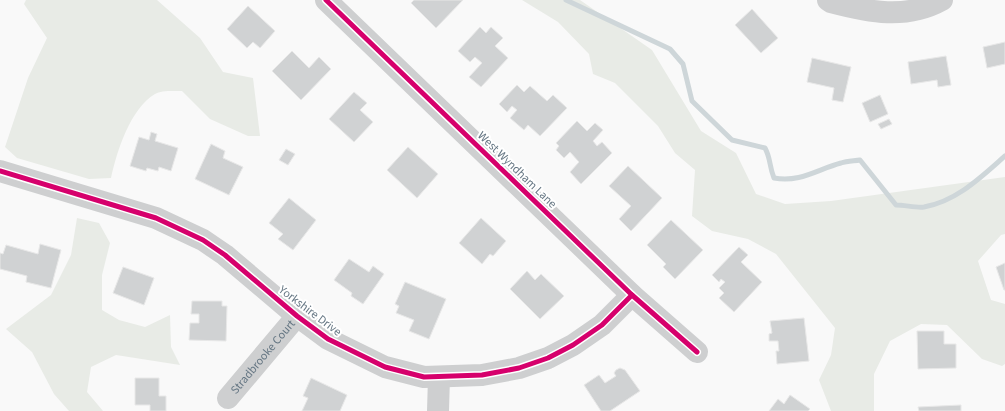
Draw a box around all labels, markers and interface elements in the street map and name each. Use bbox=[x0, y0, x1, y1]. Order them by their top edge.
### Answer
street label: West Wyndham Lane bbox=[474, 128, 560, 212]
street label: Yorkshire Drive bbox=[274, 281, 345, 340]
street label: Stradbrooke Court bbox=[226, 316, 299, 398]

